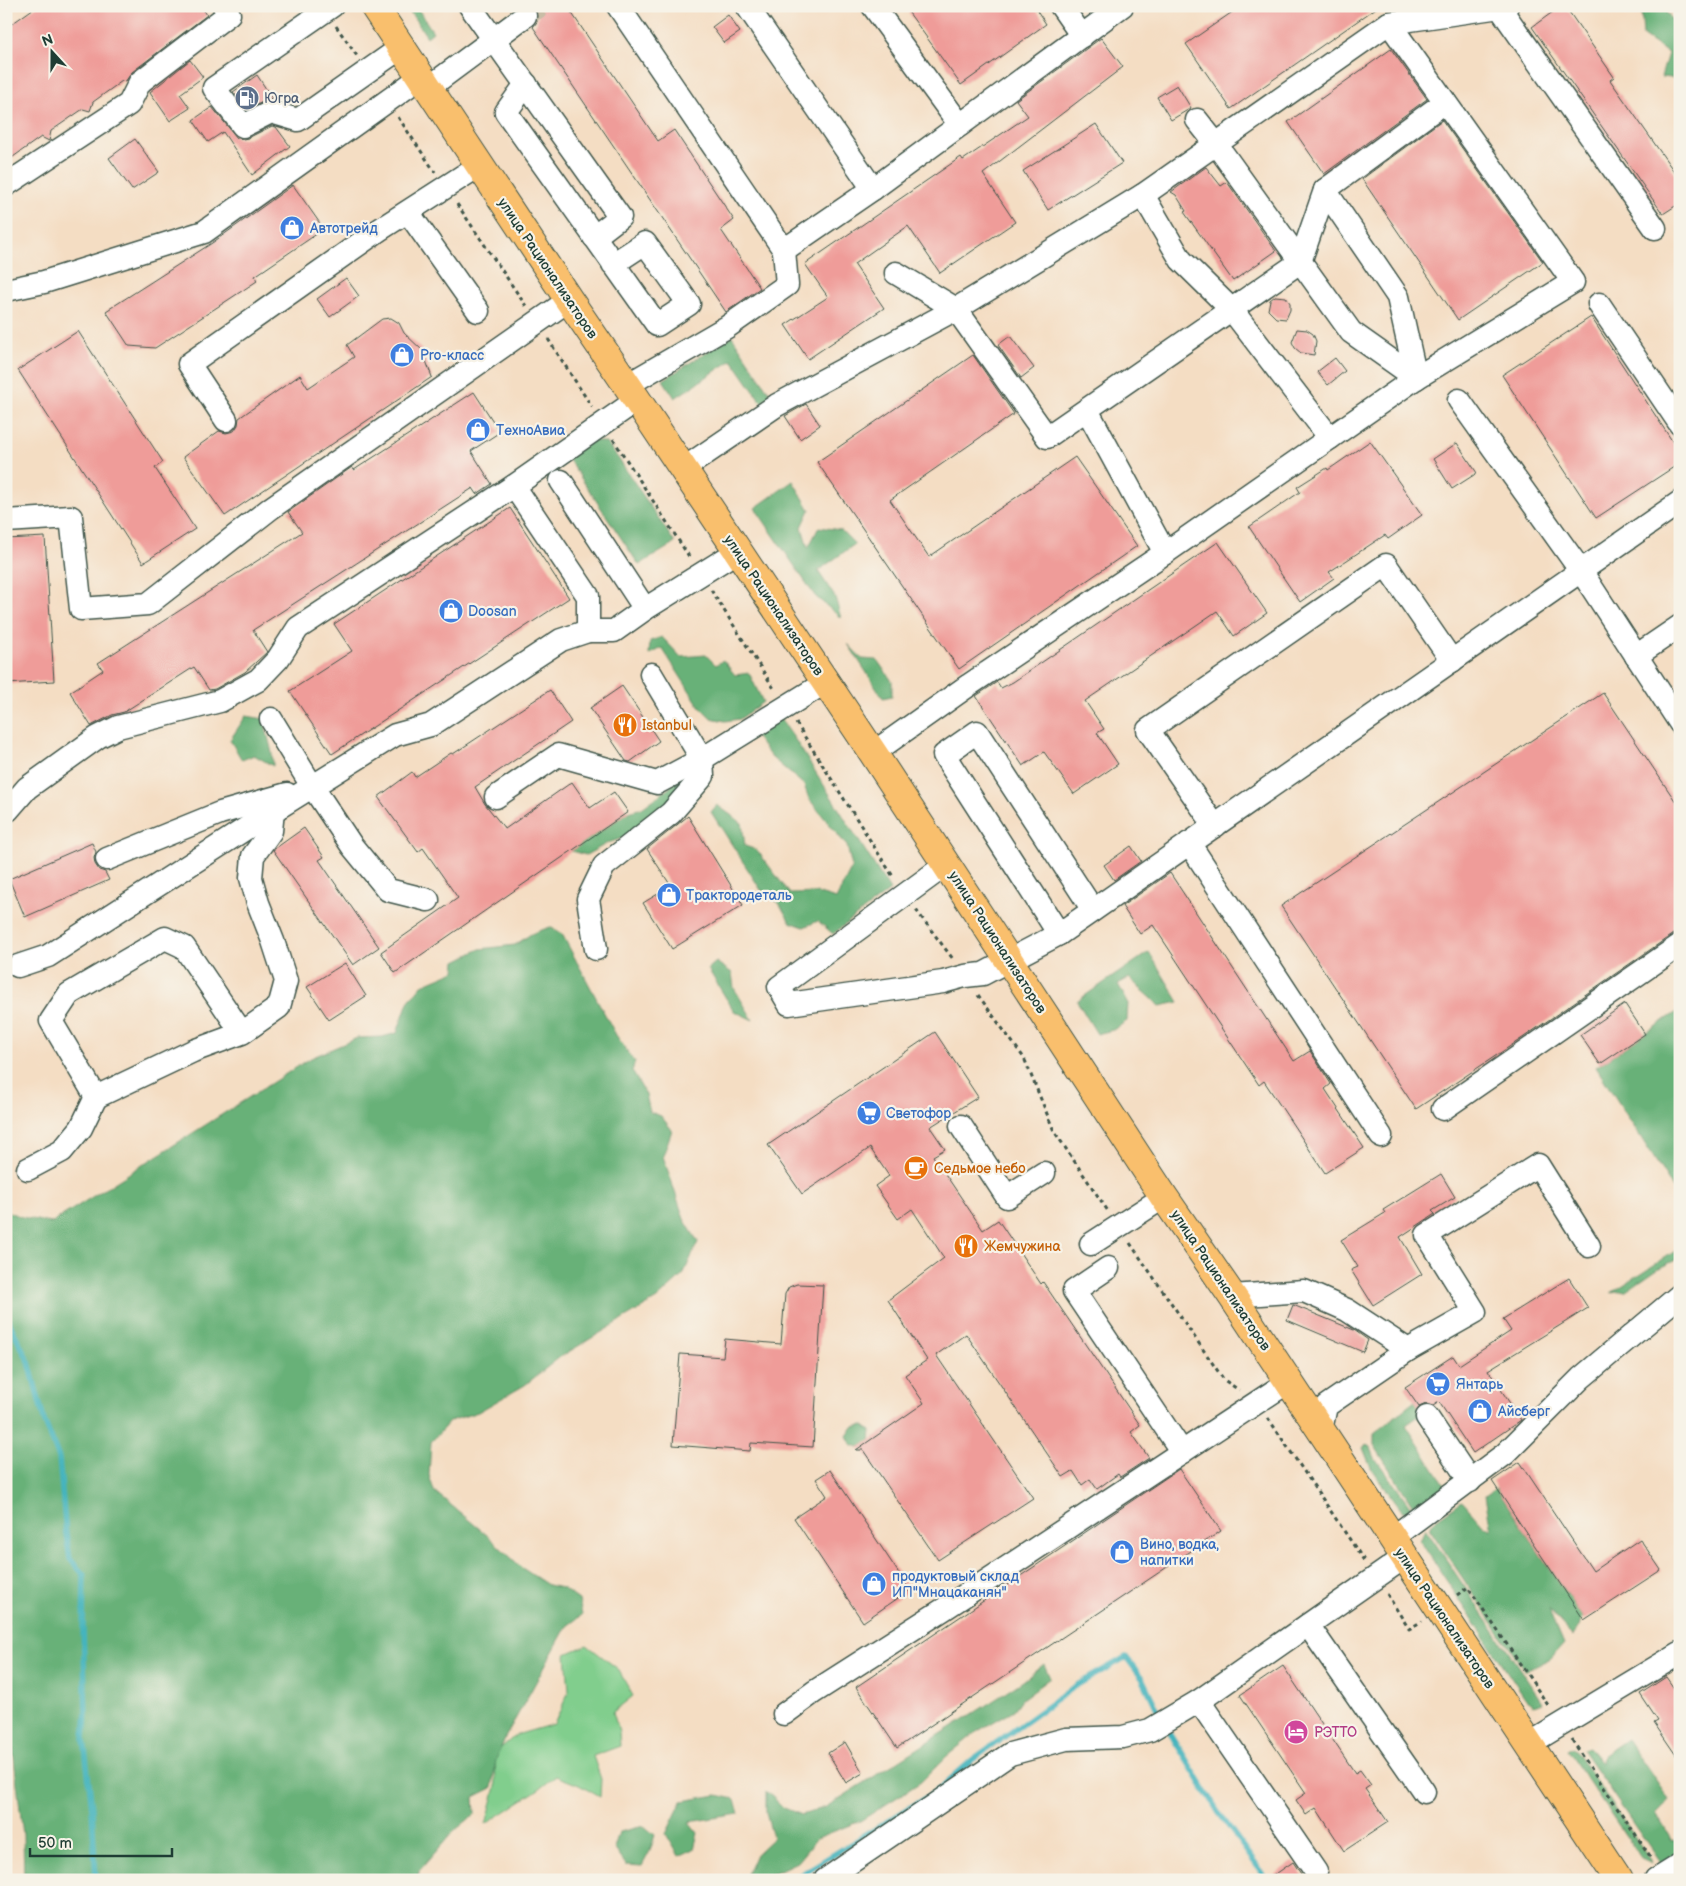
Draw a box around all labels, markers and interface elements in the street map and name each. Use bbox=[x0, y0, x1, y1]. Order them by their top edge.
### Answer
north arrow bbox=[28, 28, 78, 78]
text: N bbox=[40, 31, 55, 50]
fuel station icon: Югра bbox=[234, 85, 260, 111]
place label: Югра bbox=[264, 90, 300, 107]
street label: улица Рационализаторов bbox=[494, 195, 601, 342]
shop icon: Автотрейд bbox=[279, 215, 305, 241]
place label: Автотрейд bbox=[309, 220, 378, 237]
shop icon: Pro-класс bbox=[389, 342, 415, 368]
place label: Pro-класс bbox=[420, 347, 484, 364]
shop icon: ТехноАвиа bbox=[465, 417, 491, 443]
place label: ТехноАвиа bbox=[496, 422, 566, 439]
street label: улица Рационализаторов bbox=[720, 532, 827, 679]
shop icon: Doosan bbox=[438, 598, 464, 624]
place label: Doosan bbox=[468, 603, 517, 620]
restaurant icon: Istanbul bbox=[612, 712, 638, 738]
place label: Istanbul bbox=[642, 717, 692, 734]
street label: улица Рационализаторов bbox=[945, 868, 1050, 1017]
shop icon: Трактородеталь bbox=[656, 882, 682, 908]
place label: Трактородеталь bbox=[686, 887, 792, 904]
supermarket icon: Светофор bbox=[856, 1100, 882, 1126]
place label: Светофор bbox=[886, 1105, 951, 1122]
cafe icon: Седьмое небо bbox=[903, 1155, 929, 1181]
place label: Седьмое небо bbox=[934, 1160, 1026, 1177]
street label: улица Рационализаторов bbox=[1167, 1207, 1274, 1354]
restaurant icon: Жемчужина bbox=[953, 1233, 979, 1259]
place label: Жемчужина bbox=[984, 1238, 1061, 1255]
supermarket icon: Янтарь bbox=[1425, 1371, 1451, 1397]
place label: Янтарь bbox=[1456, 1376, 1503, 1393]
shop icon: Айсберг bbox=[1467, 1398, 1493, 1424]
place label: Айсберг bbox=[1497, 1403, 1551, 1420]
place label: Вино, водка, напитки bbox=[1140, 1536, 1219, 1569]
shop icon: Вино, водка, напитки bbox=[1109, 1539, 1135, 1565]
street label: улица Рационализаторов bbox=[1391, 1545, 1498, 1692]
place label: продуктовый склад ИП"Мнацаканян" bbox=[892, 1568, 1020, 1601]
shop icon: продуктовый склад ИП"Мнацаканян" bbox=[861, 1571, 887, 1597]
hotel icon: РЭТТО bbox=[1283, 1719, 1309, 1745]
place label: РЭТТО bbox=[1314, 1724, 1357, 1741]
scale bar bbox=[30, 1826, 172, 1858]
text: 50 m bbox=[38, 1834, 72, 1853]

